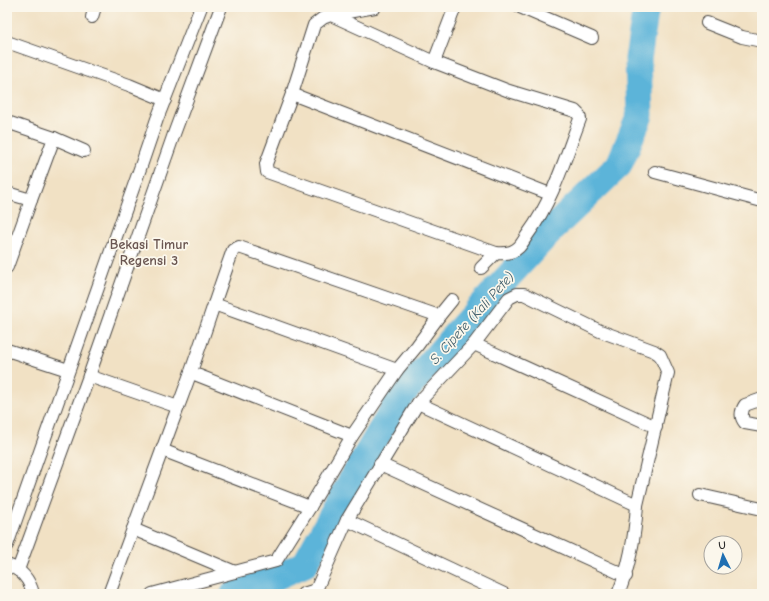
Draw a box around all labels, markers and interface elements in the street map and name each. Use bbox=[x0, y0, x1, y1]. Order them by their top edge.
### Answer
district label: Bekasi Timur Regensi 3 bbox=[110, 236, 188, 269]
water label: S. Cipete (Kali Pete) bbox=[426, 268, 518, 368]
north arrow bbox=[703, 535, 743, 575]
text: U bbox=[718, 539, 726, 552]

